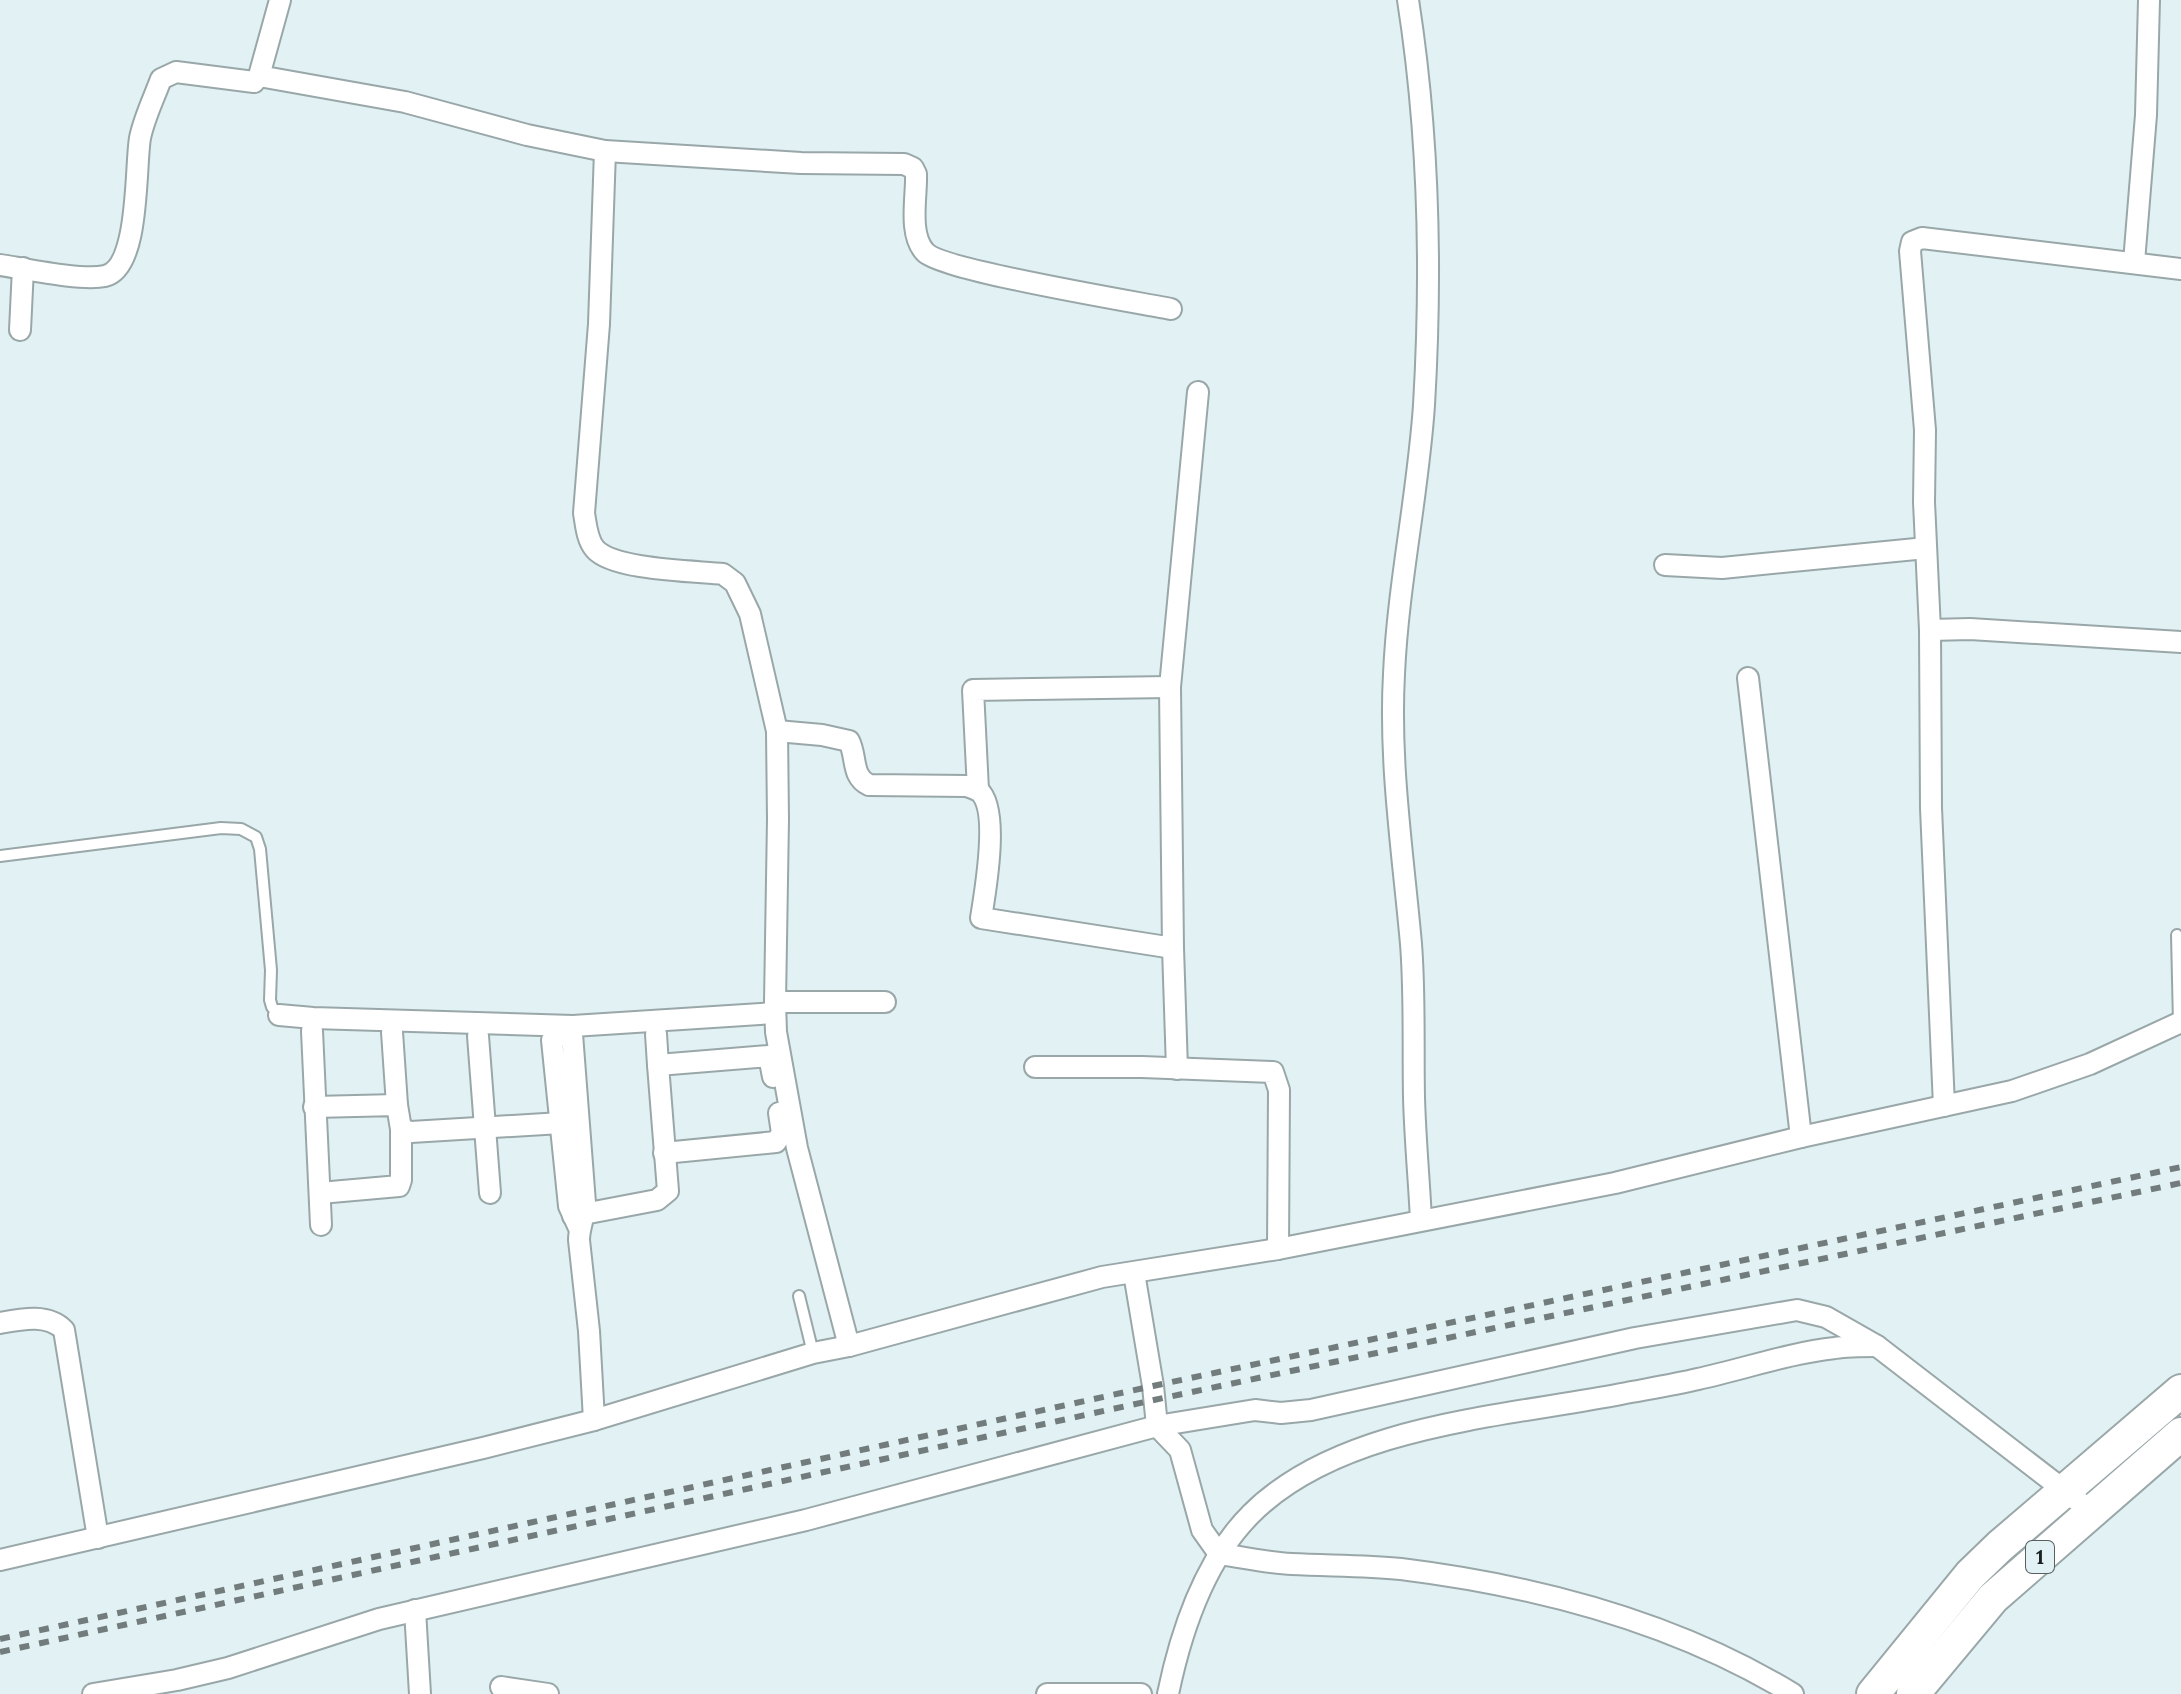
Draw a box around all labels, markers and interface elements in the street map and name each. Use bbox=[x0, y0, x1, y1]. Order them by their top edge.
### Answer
road number: 1 bbox=[2026, 1541, 2054, 1573]

